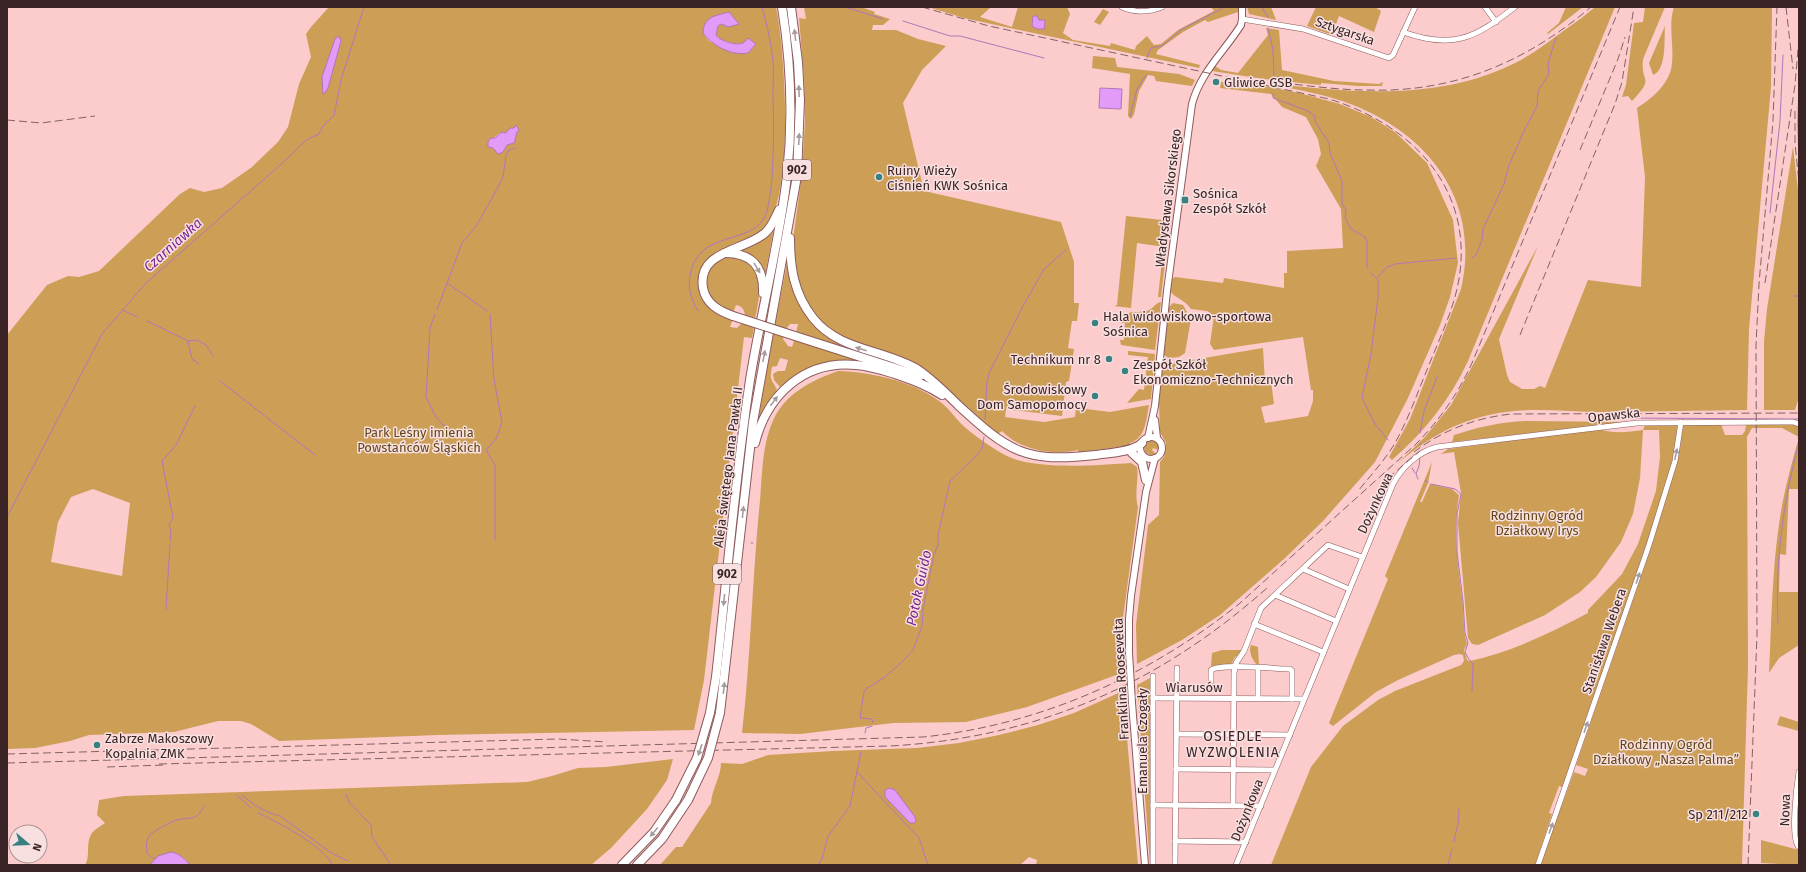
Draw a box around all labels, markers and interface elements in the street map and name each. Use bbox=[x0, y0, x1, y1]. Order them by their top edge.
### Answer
street label: Sztygarska bbox=[1313, 14, 1377, 48]
one-way arrow bbox=[792, 29, 798, 41]
place label: Gliwice GSB bbox=[1224, 75, 1292, 90]
marker: Gliwice GSB bbox=[1211, 77, 1221, 87]
one-way arrow bbox=[796, 85, 803, 97]
street label: Władysława Sikorskiego bbox=[1152, 128, 1184, 268]
one-way arrow bbox=[796, 132, 802, 145]
road number: 902 bbox=[783, 160, 811, 180]
place label: Ruiny Wieży Ciśnień KWK Sośnica bbox=[887, 163, 1008, 193]
marker: Ruiny Wieży Ciśnień KWK Sośnica bbox=[874, 172, 884, 182]
place label: Sośnica Zespół Szkół bbox=[1193, 186, 1267, 216]
marker: Sośnica Zespół Szkół bbox=[1180, 195, 1190, 205]
water label: Czarniawka bbox=[140, 214, 206, 276]
one-way arrow bbox=[754, 262, 761, 274]
place label: Hala widowiskowo-sportowa Sośnica bbox=[1103, 309, 1271, 339]
marker: Hala widowiskowo-sportowa Sośnica bbox=[1090, 318, 1100, 328]
one-way arrow bbox=[855, 346, 867, 352]
one-way arrow bbox=[761, 350, 767, 362]
place label: Technikum nr 8 bbox=[1011, 352, 1101, 367]
marker: Technikum nr 8 bbox=[1104, 354, 1114, 364]
place label: Zespół Szkół Ekonomiczno-Technicznych bbox=[1133, 357, 1294, 387]
marker: Zespół Szkół Ekonomiczno-Technicznych bbox=[1120, 366, 1130, 376]
place label: Środowiskowy Dom Samopomocy bbox=[977, 382, 1088, 412]
street label: Aleja świętego Jana Pawła II bbox=[711, 386, 745, 548]
marker: Środowiskowy Dom Samopomocy bbox=[1090, 391, 1100, 401]
one-way arrow bbox=[770, 396, 778, 407]
street label: Opawska bbox=[1587, 405, 1641, 425]
park label: Park Leśny imienia Powstańców Śląskich bbox=[357, 425, 481, 455]
one-way arrow bbox=[1673, 448, 1679, 460]
street label: Dożynkowa bbox=[1354, 470, 1396, 536]
one-way arrow bbox=[740, 506, 746, 518]
park label: Rodzinny Ogród Działkowy Irys bbox=[1490, 508, 1584, 538]
water label: Potok Guido bbox=[903, 549, 935, 627]
road number: 902 bbox=[713, 564, 741, 584]
one-way arrow bbox=[1635, 572, 1641, 584]
street label: Stanisława Webera bbox=[1579, 586, 1629, 696]
one-way arrow bbox=[721, 594, 728, 606]
street label: Franklina Roosevelta bbox=[1110, 618, 1132, 740]
street label: Wiarusów bbox=[1165, 680, 1223, 695]
one-way arrow bbox=[721, 681, 727, 694]
street label: Emanuela Czogały bbox=[1135, 687, 1150, 794]
one-way arrow bbox=[1583, 721, 1589, 733]
district label: OSIEDLE WYZWOLENIA bbox=[1186, 728, 1280, 761]
place label: Zabrze Makoszowy Kopalnia ZMK bbox=[105, 731, 214, 761]
park label: Rodzinny Ogród Działkowy „Nasza Palma” bbox=[1593, 737, 1739, 767]
marker: Zabrze Makoszowy Kopalnia ZMK bbox=[92, 740, 102, 750]
one-way arrow bbox=[697, 745, 703, 757]
street label: Dożynkowa bbox=[1228, 777, 1266, 843]
street label: Nowa bbox=[1777, 793, 1793, 827]
place label: Sp 211/212 bbox=[1688, 807, 1748, 822]
marker: Sp 211/212 bbox=[1751, 809, 1761, 819]
one-way arrow bbox=[1548, 822, 1554, 834]
north arrow bbox=[8, 824, 48, 864]
one-way arrow bbox=[649, 827, 658, 837]
text: N bbox=[30, 842, 44, 853]

